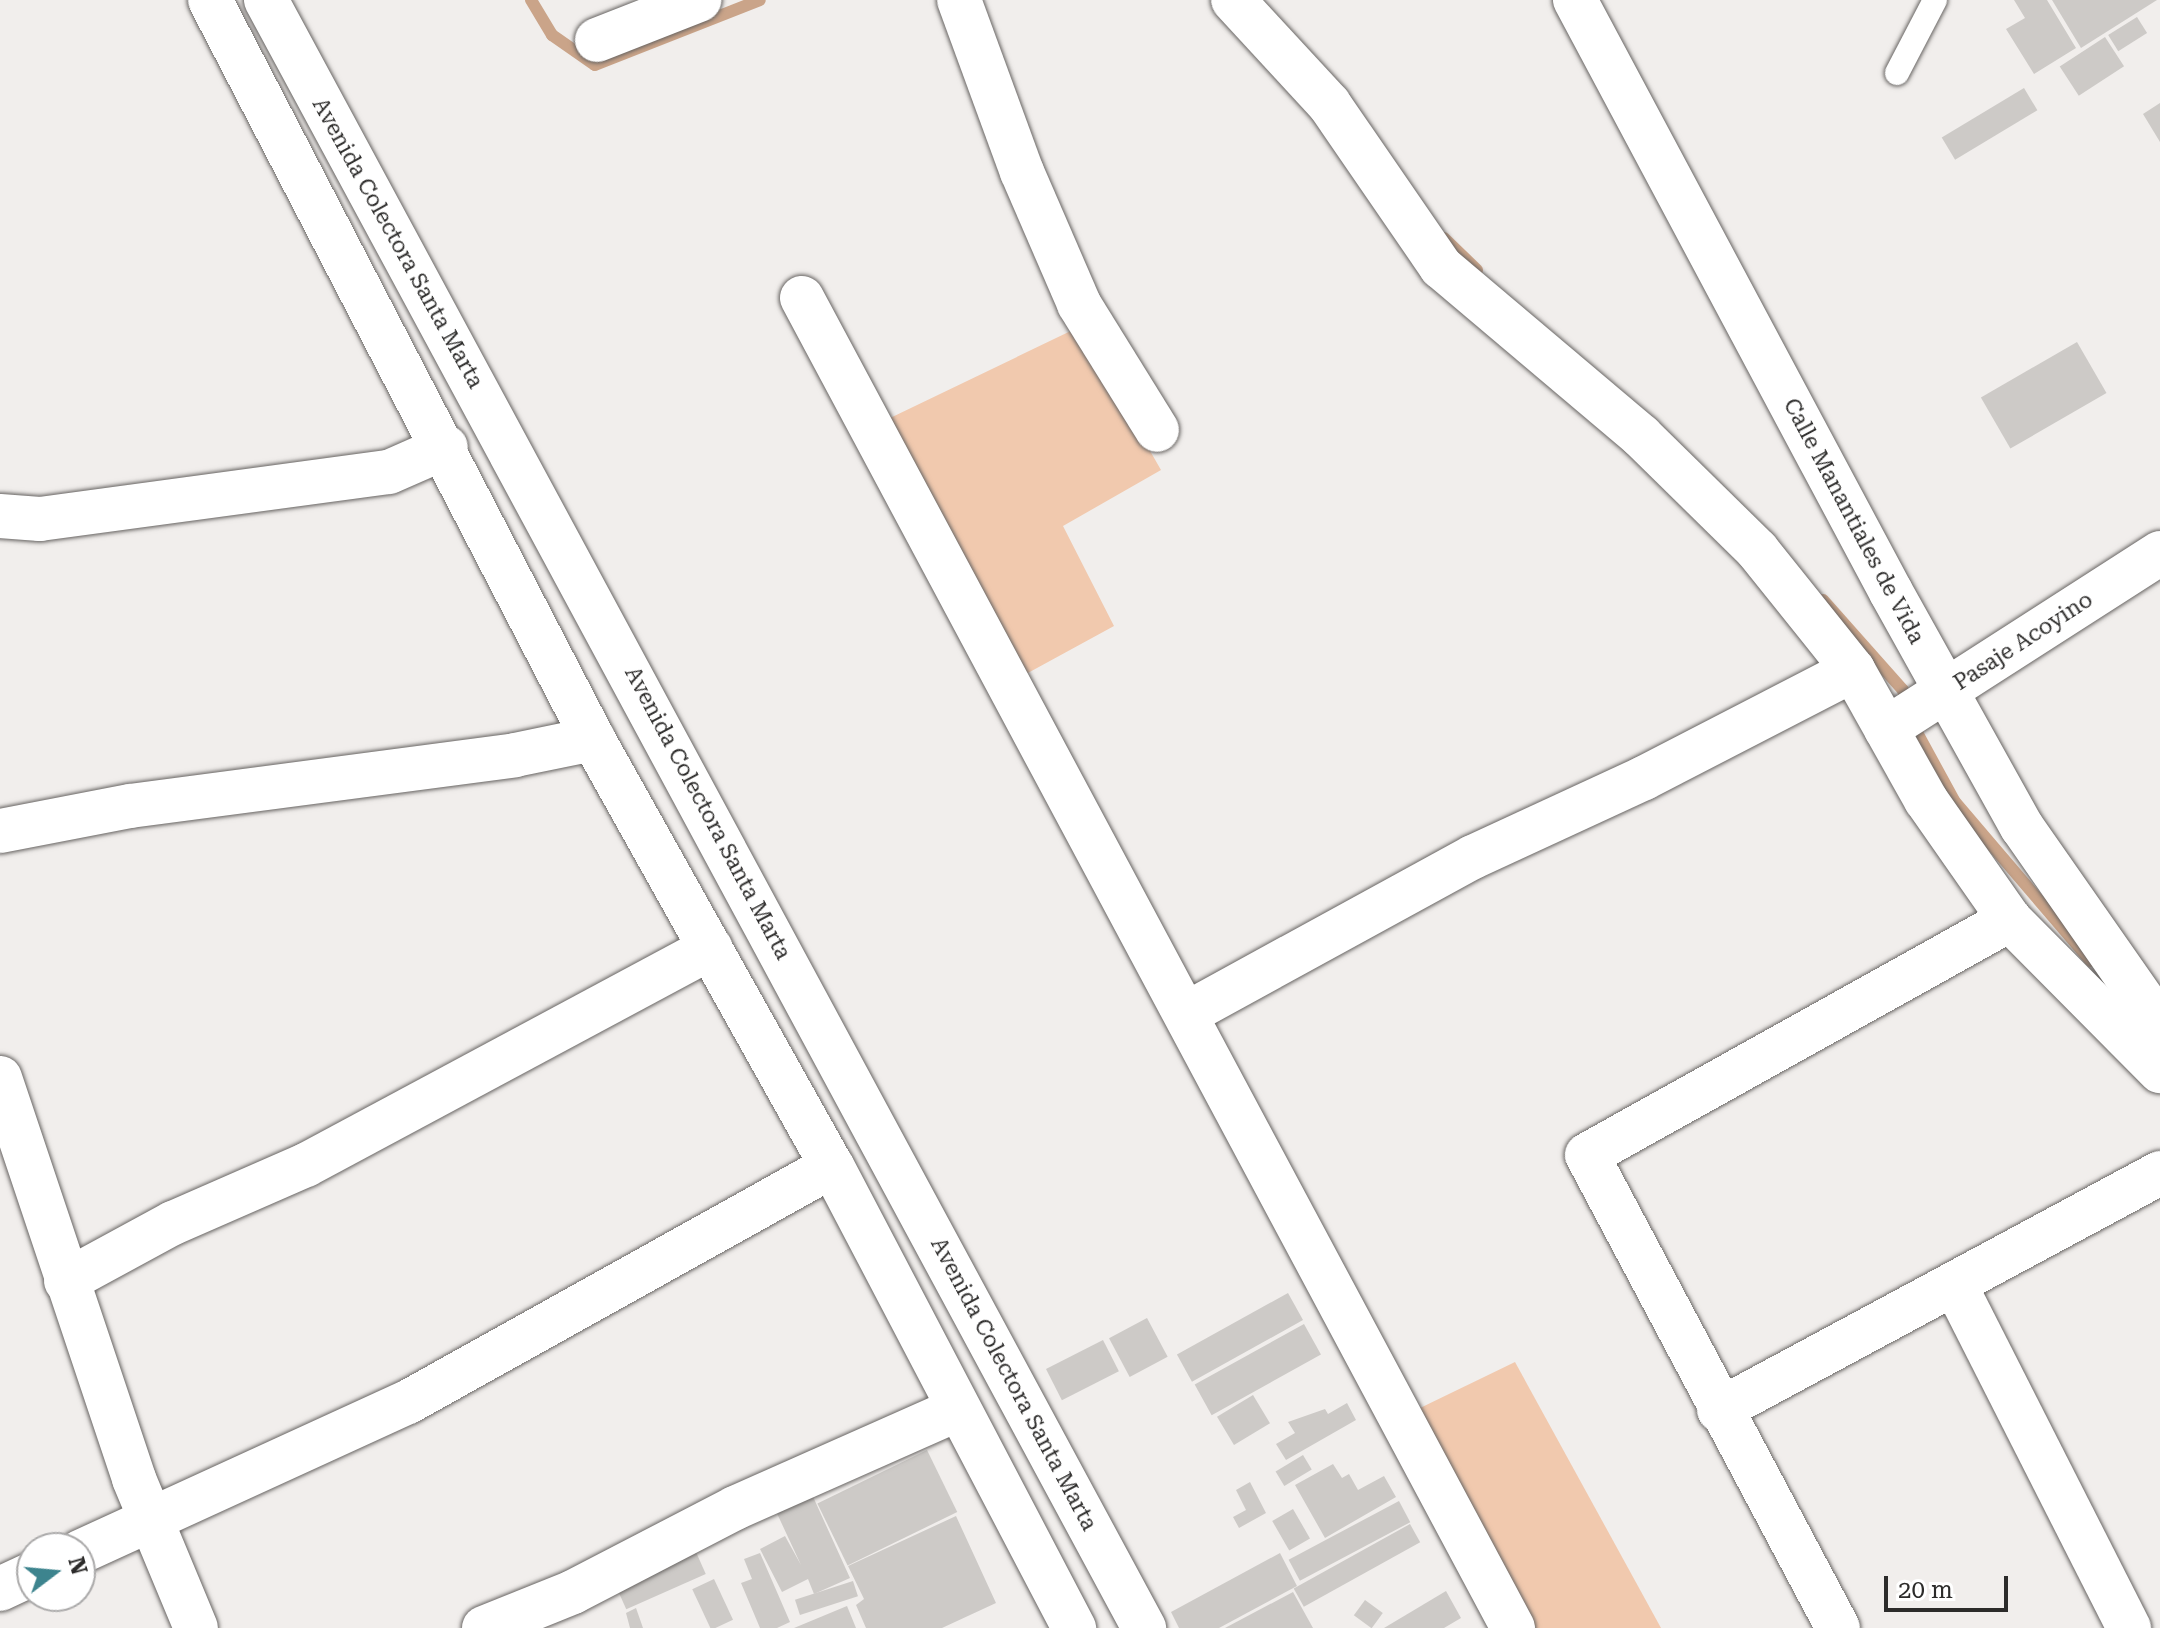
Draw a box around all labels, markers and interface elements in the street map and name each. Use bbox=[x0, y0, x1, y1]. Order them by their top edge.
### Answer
street label: Avenida Colectora Santa Marta bbox=[307, 93, 489, 393]
street label: Calle Manantiales de Vida bbox=[1778, 394, 1930, 648]
street label: Pasaje Acoyino bbox=[1949, 586, 2097, 696]
street label: Avenida Colectora Santa Marta bbox=[619, 662, 797, 964]
street label: Avenida Colectora Santa Marta bbox=[925, 1233, 1103, 1535]
north arrow bbox=[16, 1532, 96, 1612]
text: N bbox=[63, 1554, 92, 1577]
scale bar bbox=[1888, 1560, 2012, 1610]
text: 20 m bbox=[1898, 1576, 1953, 1604]

